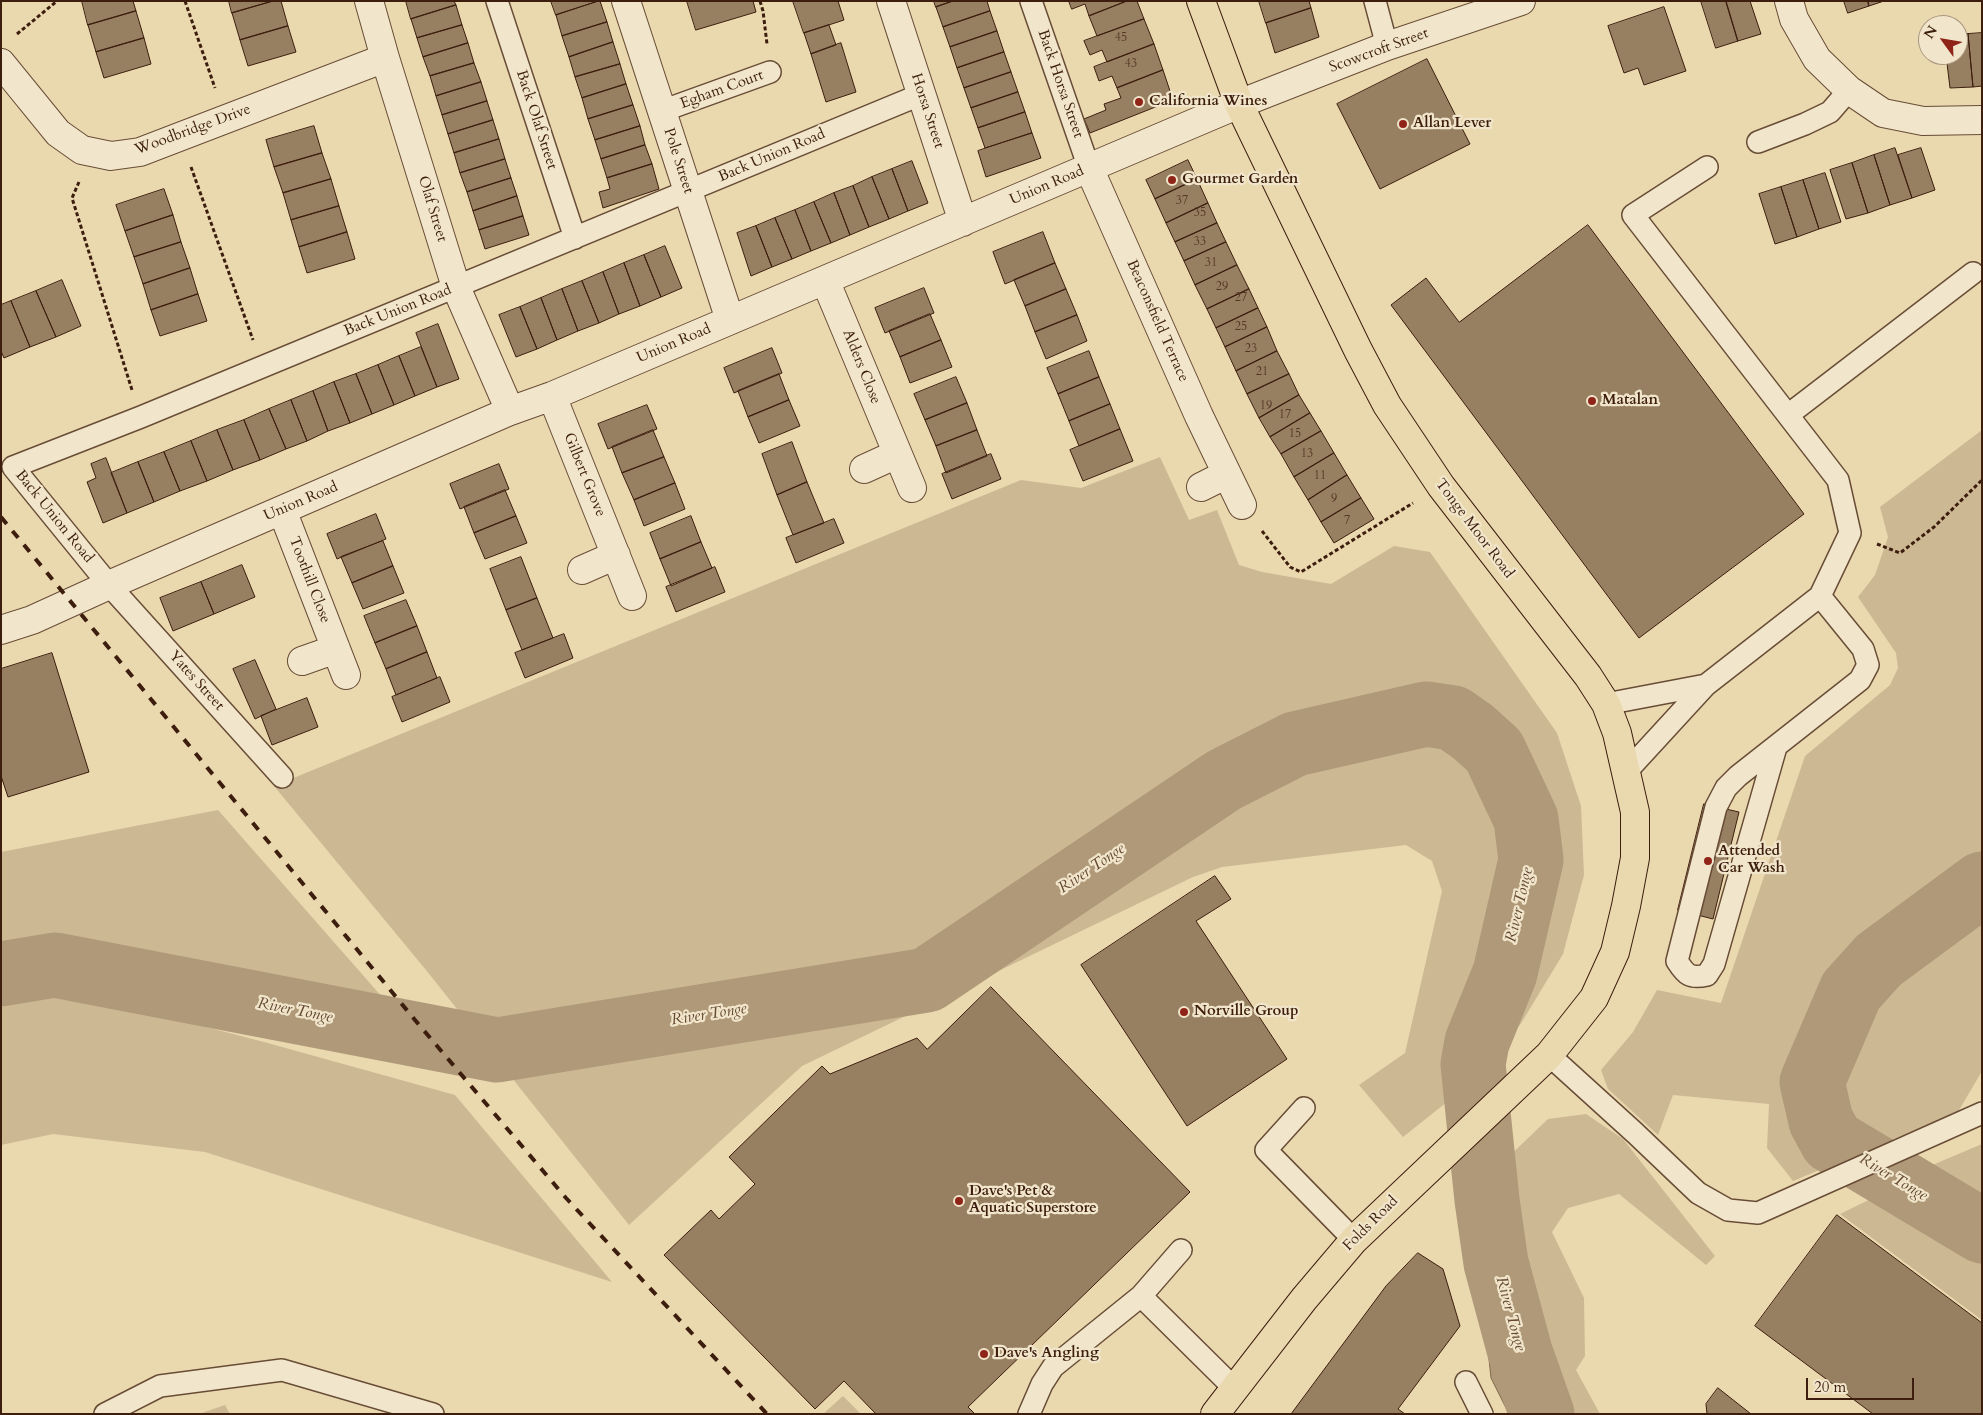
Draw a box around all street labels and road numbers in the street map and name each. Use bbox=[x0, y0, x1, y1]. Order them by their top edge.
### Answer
street label: Scowcroft Street bbox=[1327, 25, 1431, 77]
street label: Back Horsa Street bbox=[1033, 28, 1087, 140]
street label: Egham Court bbox=[678, 67, 766, 113]
street label: Back Olaf Street bbox=[511, 68, 561, 172]
street label: Horsa Street bbox=[906, 71, 948, 151]
street label: Woodbridge Drive bbox=[133, 101, 253, 159]
street label: Back Union Road bbox=[716, 125, 828, 187]
street label: Pole Street bbox=[659, 126, 697, 196]
street label: Union Road bbox=[1007, 162, 1087, 210]
street label: Olaf Street bbox=[413, 174, 451, 244]
street label: Beaconsfield Terrace bbox=[1122, 257, 1192, 385]
street label: Back Union Road bbox=[342, 281, 454, 341]
street label: Union Road bbox=[634, 320, 714, 368]
street label: Alders Close bbox=[838, 327, 884, 407]
street label: Gilbert Grove bbox=[559, 430, 609, 520]
street label: Back Union Road bbox=[11, 467, 97, 567]
street label: Tonge Moor Road bbox=[1431, 476, 1517, 582]
street label: Union Road bbox=[261, 478, 341, 526]
street label: Toothill Close bbox=[284, 534, 334, 626]
street label: Yates Street bbox=[164, 647, 228, 715]
street label: Folds Road bbox=[1340, 1193, 1402, 1255]

